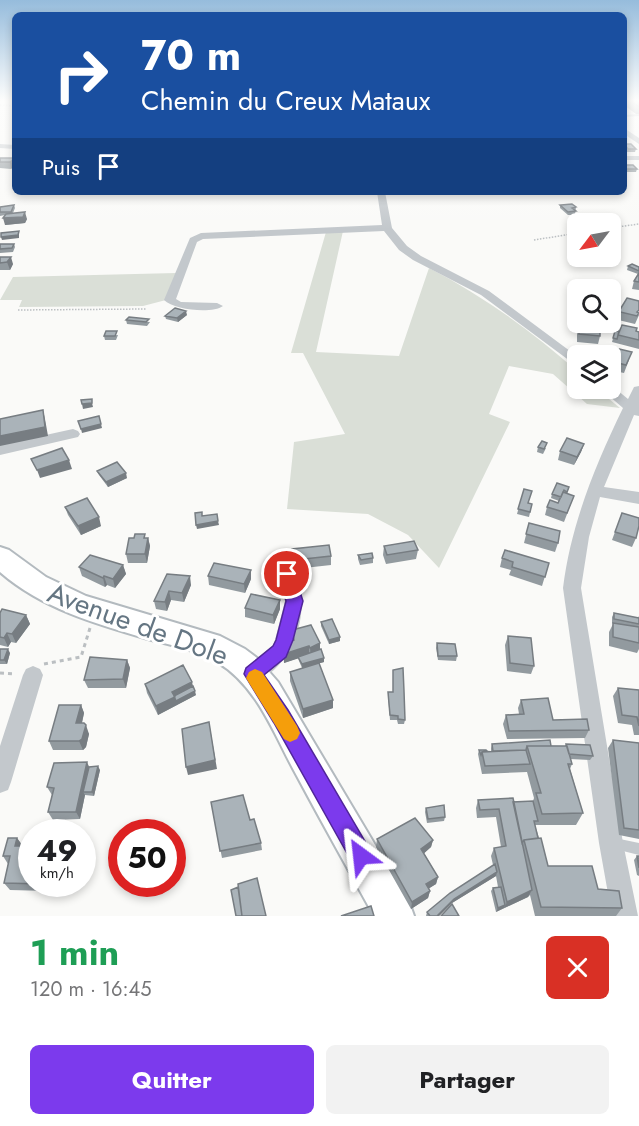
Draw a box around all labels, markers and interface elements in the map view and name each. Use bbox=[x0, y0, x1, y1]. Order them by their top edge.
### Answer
text: 70 m bbox=[141, 25, 241, 86]
icon: right bbox=[42, 36, 120, 114]
text: Chemin du Creux Mataux bbox=[141, 81, 430, 120]
icon: arrive bbox=[92, 150, 125, 183]
text: Puis bbox=[42, 151, 80, 183]
north arrow bbox=[567, 213, 621, 267]
map controls bbox=[567, 213, 621, 399]
button: search bbox=[567, 279, 621, 333]
button: layers bbox=[567, 345, 621, 399]
pin bbox=[261, 548, 312, 599]
icon: arrive bbox=[270, 557, 303, 590]
street label: Avenue de Dole bbox=[42, 572, 234, 676]
speed limit sign: 50 bbox=[108, 819, 186, 897]
position arrow bbox=[329, 824, 393, 888]
text: 49 bbox=[36, 829, 78, 872]
text: km/h bbox=[40, 862, 74, 884]
text: 1 min bbox=[30, 926, 119, 978]
button: close bbox=[546, 936, 609, 999]
text: 120 m · 16:45 bbox=[30, 975, 151, 1004]
button: Quitter bbox=[30, 1045, 314, 1114]
button: Partager bbox=[326, 1045, 609, 1114]

